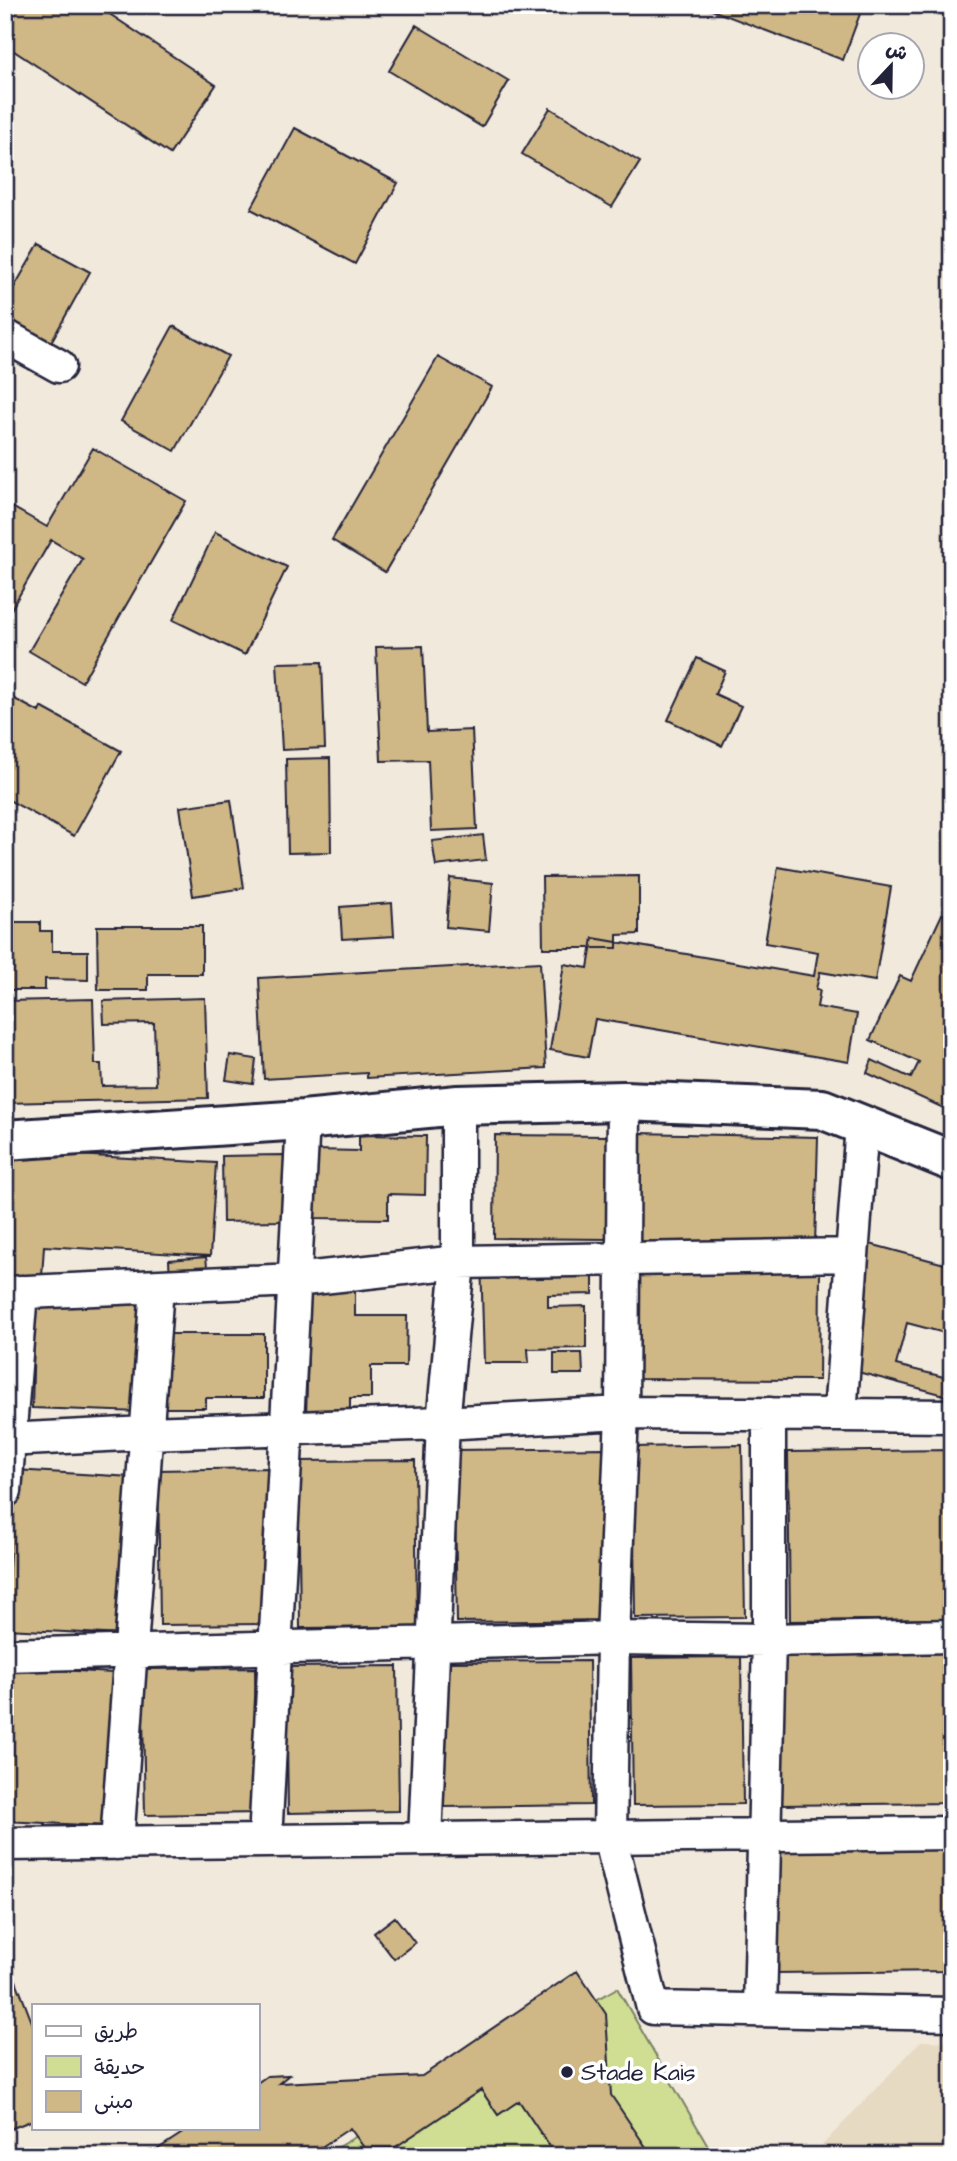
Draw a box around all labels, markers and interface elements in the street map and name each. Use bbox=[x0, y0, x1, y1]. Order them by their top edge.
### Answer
north arrow bbox=[856, 32, 926, 102]
text: ش bbox=[882, 35, 912, 68]
legend bbox=[32, 2004, 259, 2130]
text: طريق bbox=[94, 2017, 138, 2046]
text: حديقة bbox=[94, 2053, 145, 2082]
place label: Stade Kais bbox=[581, 2056, 696, 2090]
marker: Stade Kais bbox=[559, 2064, 575, 2080]
text: مبنى bbox=[94, 2087, 133, 2116]

